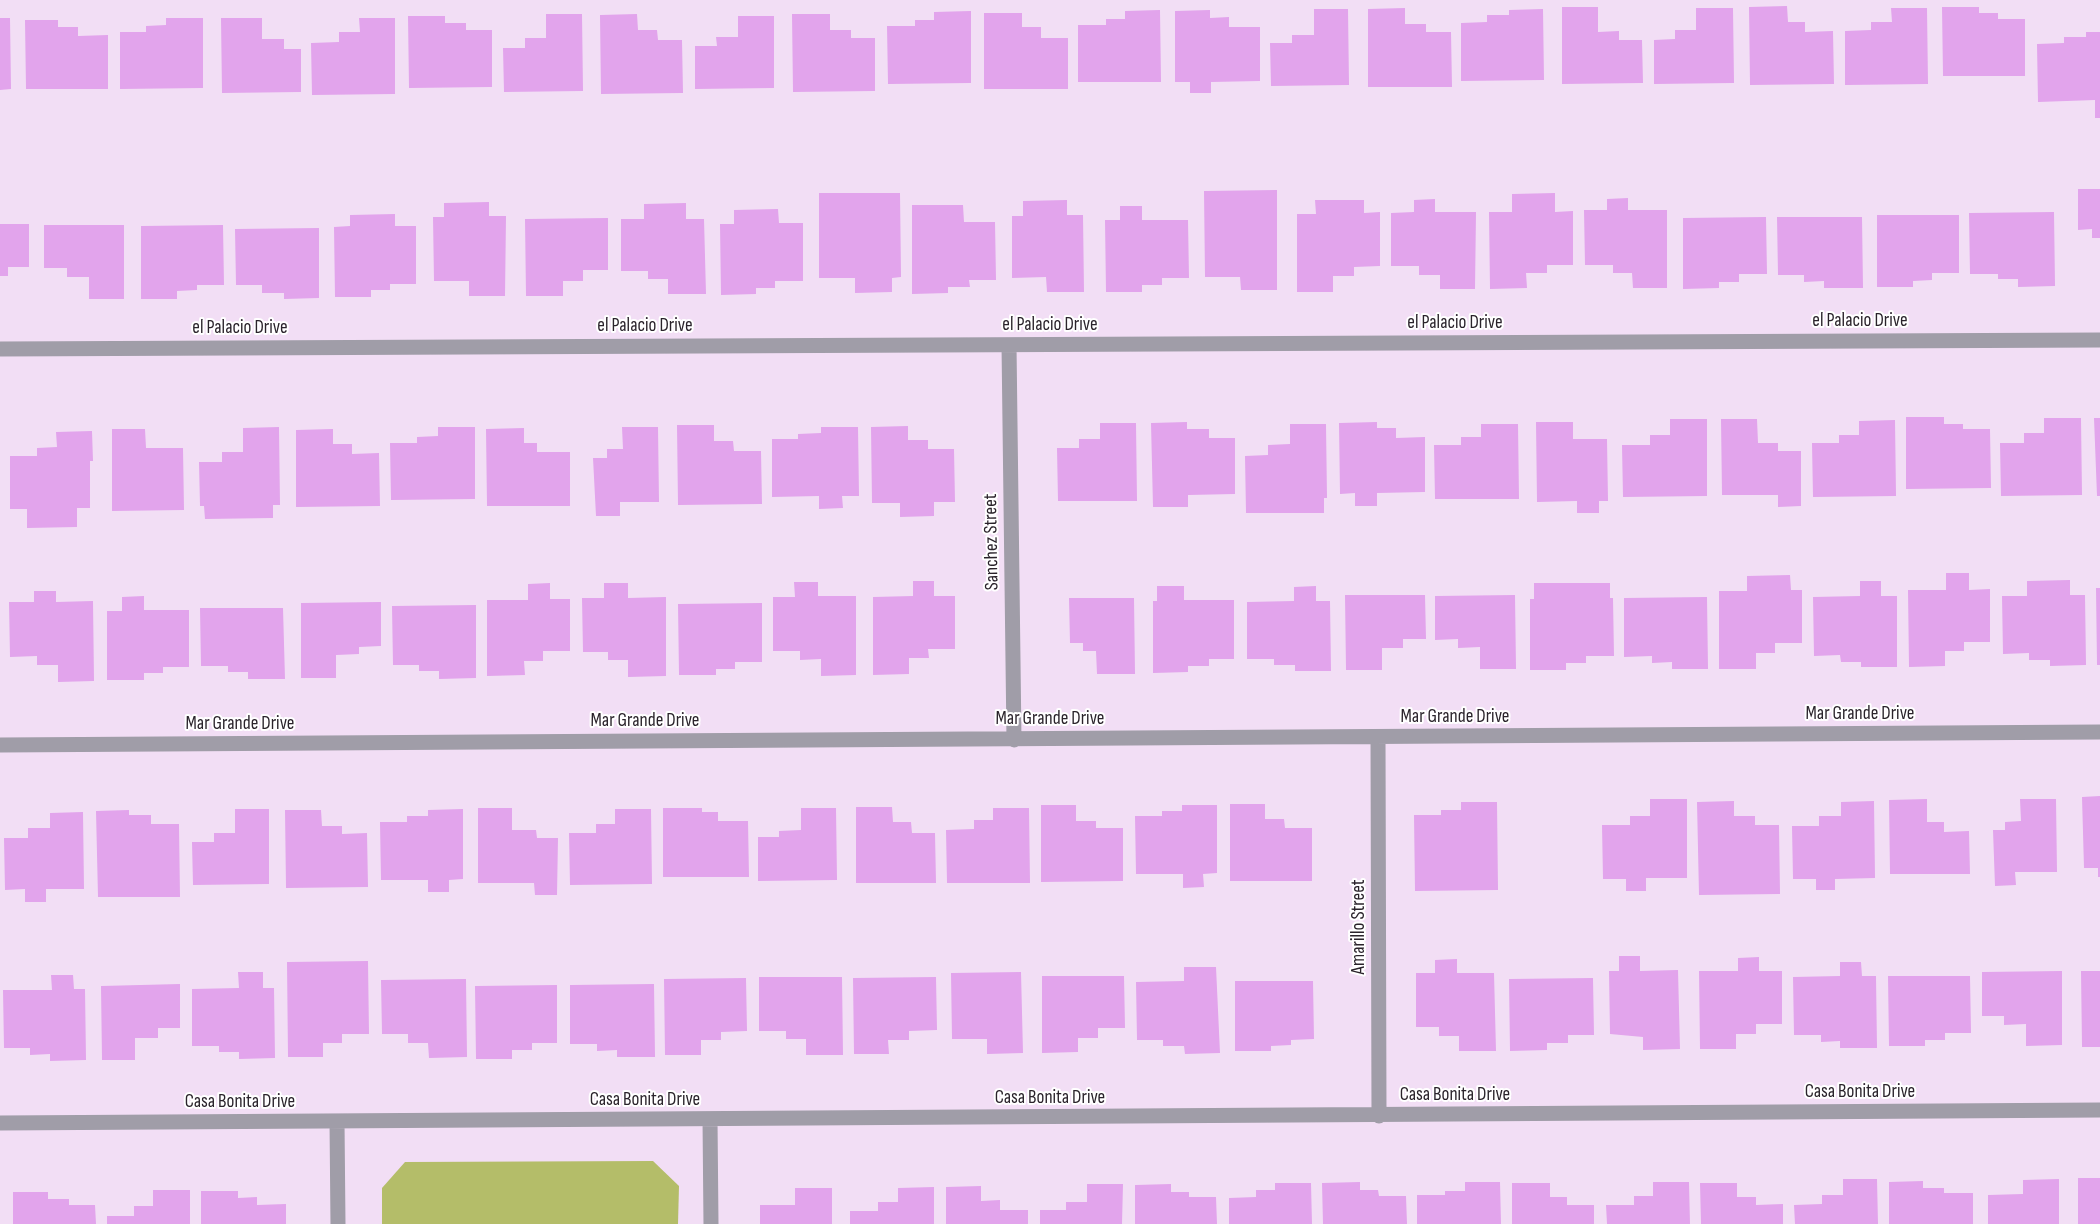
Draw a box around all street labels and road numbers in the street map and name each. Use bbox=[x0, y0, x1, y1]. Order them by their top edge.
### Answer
street label: el Palacio Drive bbox=[1812, 310, 1908, 332]
street label: el Palacio Drive bbox=[1407, 312, 1503, 334]
street label: el Palacio Drive bbox=[1002, 314, 1098, 336]
street label: el Palacio Drive bbox=[597, 315, 693, 337]
street label: el Palacio Drive bbox=[192, 317, 288, 339]
street label: Sanchez Street bbox=[980, 493, 1004, 591]
street label: Mar Grande Drive bbox=[1806, 703, 1914, 725]
street label: Mar Grande Drive bbox=[1401, 706, 1509, 728]
street label: Mar Grande Drive bbox=[996, 708, 1104, 730]
street label: Mar Grande Drive bbox=[591, 710, 699, 732]
street label: Mar Grande Drive bbox=[186, 713, 294, 735]
street label: Amarillo Street bbox=[1348, 879, 1370, 975]
street label: Casa Bonita Drive bbox=[1805, 1081, 1915, 1103]
street label: Casa Bonita Drive bbox=[1400, 1084, 1510, 1106]
street label: Casa Bonita Drive bbox=[995, 1087, 1105, 1109]
street label: Casa Bonita Drive bbox=[590, 1089, 700, 1111]
street label: Casa Bonita Drive bbox=[185, 1091, 295, 1113]

